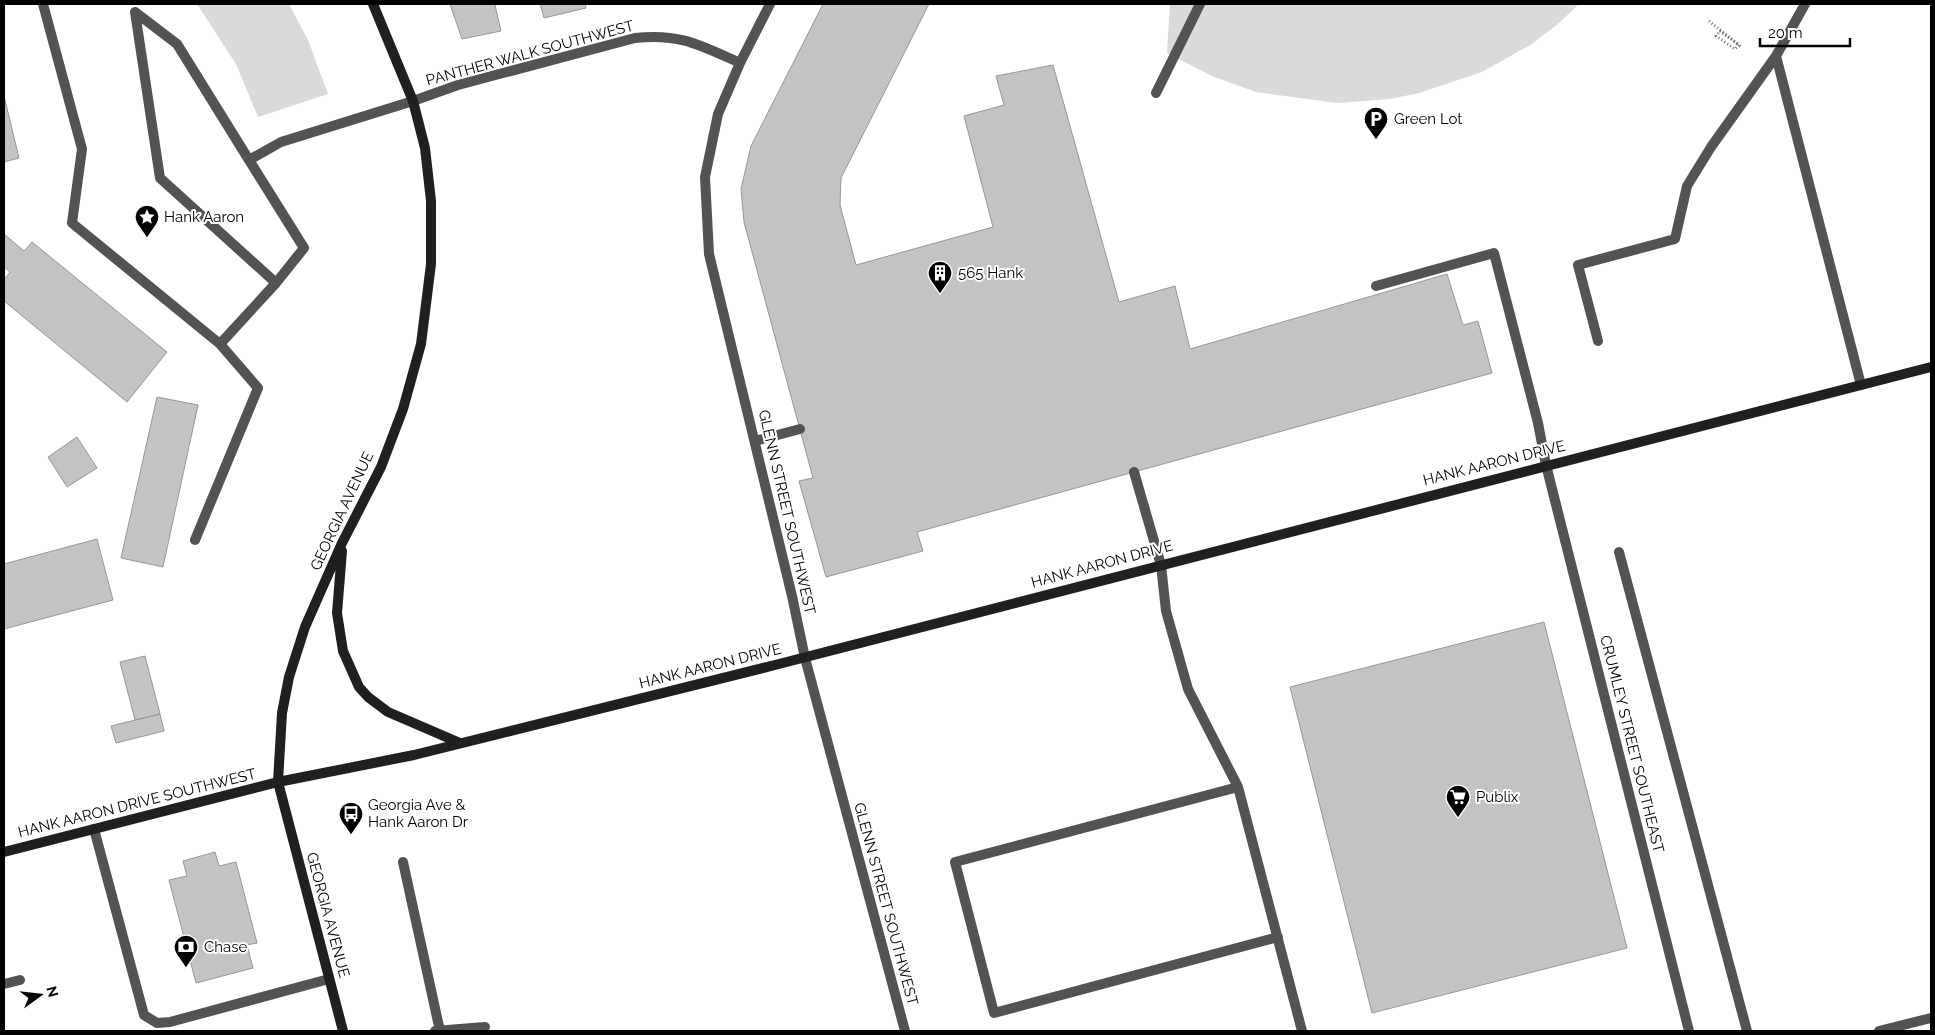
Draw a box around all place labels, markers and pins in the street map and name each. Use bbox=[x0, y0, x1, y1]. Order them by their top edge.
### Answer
parking icon: Green Lot bbox=[1363, 106, 1389, 140]
place label: Green Lot bbox=[1394, 110, 1462, 128]
place icon: Hank Aaron bbox=[134, 204, 160, 238]
place label: Hank Aaron bbox=[164, 208, 244, 226]
building icon: 565 Hank bbox=[927, 260, 953, 294]
place label: 565 Hank bbox=[958, 264, 1023, 282]
supermarket icon: Publix bbox=[1445, 784, 1471, 818]
place label: Publix bbox=[1476, 788, 1519, 806]
place label: Georgia Ave & Hank Aaron Dr bbox=[368, 796, 469, 831]
bus stop icon: Georgia Ave & Hank Aaron Dr bbox=[338, 801, 364, 835]
bank icon: Chase bbox=[173, 934, 199, 968]
place label: Chase bbox=[204, 938, 247, 956]

